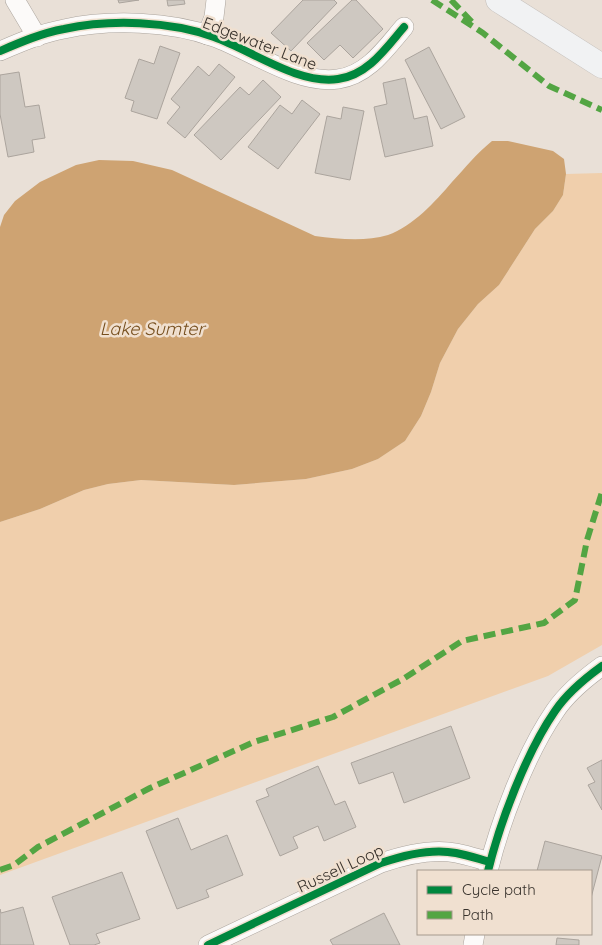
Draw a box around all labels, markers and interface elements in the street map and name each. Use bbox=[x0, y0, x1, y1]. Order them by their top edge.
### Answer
street label: Edgewater Lane bbox=[200, 12, 320, 74]
water label: Lake Sumter bbox=[100, 317, 206, 340]
street label: Russell Loop bbox=[294, 839, 386, 897]
legend bbox=[417, 870, 592, 935]
text: Cycle path bbox=[462, 880, 536, 899]
text: Path bbox=[462, 905, 494, 924]

